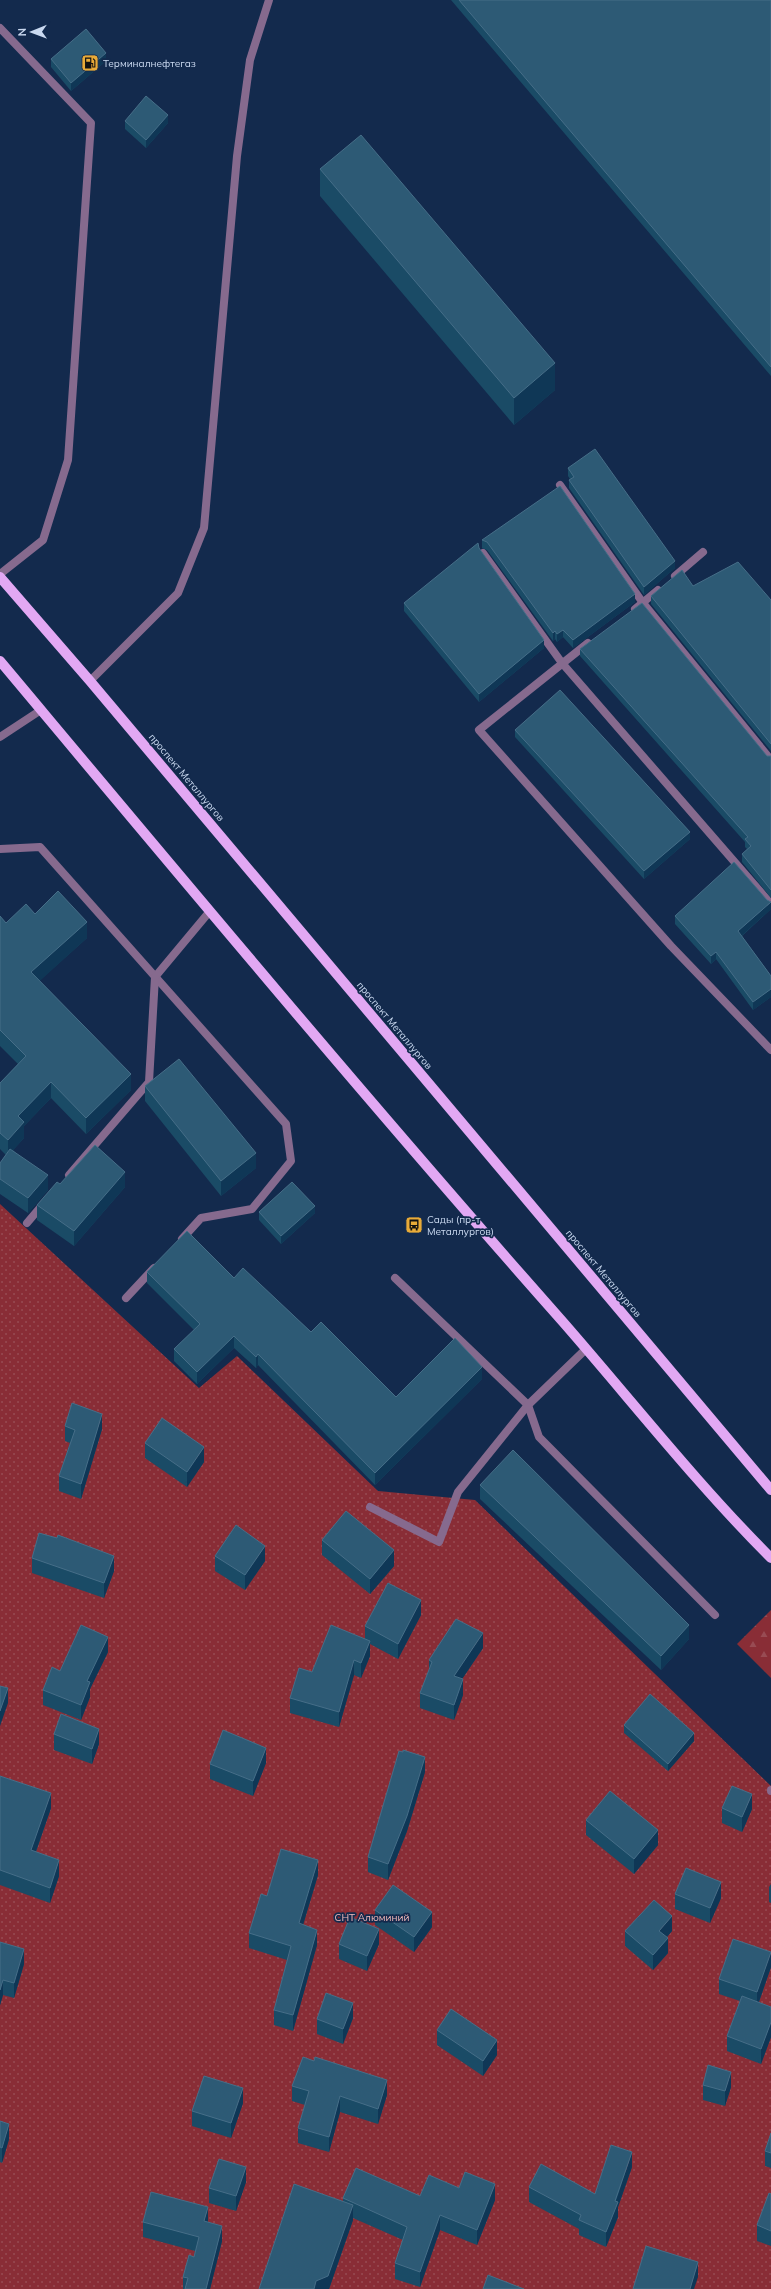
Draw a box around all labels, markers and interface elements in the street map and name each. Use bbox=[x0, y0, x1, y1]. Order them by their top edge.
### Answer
north arrow bbox=[12, 12, 52, 52]
text: N bbox=[15, 28, 29, 36]
fuel station icon: Терминалнефтегаз bbox=[80, 53, 100, 73]
place label: Терминалнефтегаз bbox=[103, 57, 196, 70]
street label: проспект Металлургов bbox=[146, 731, 227, 824]
street label: проспект Металлургов bbox=[354, 979, 435, 1072]
place label: Сады (пр-т Металлургов) bbox=[427, 1213, 494, 1238]
bus stop icon: Сады (пр-т Металлургов) bbox=[404, 1215, 424, 1235]
street label: проспект Металлургов bbox=[563, 1227, 644, 1320]
park label: СНТ Алюминий bbox=[335, 1911, 409, 1924]

